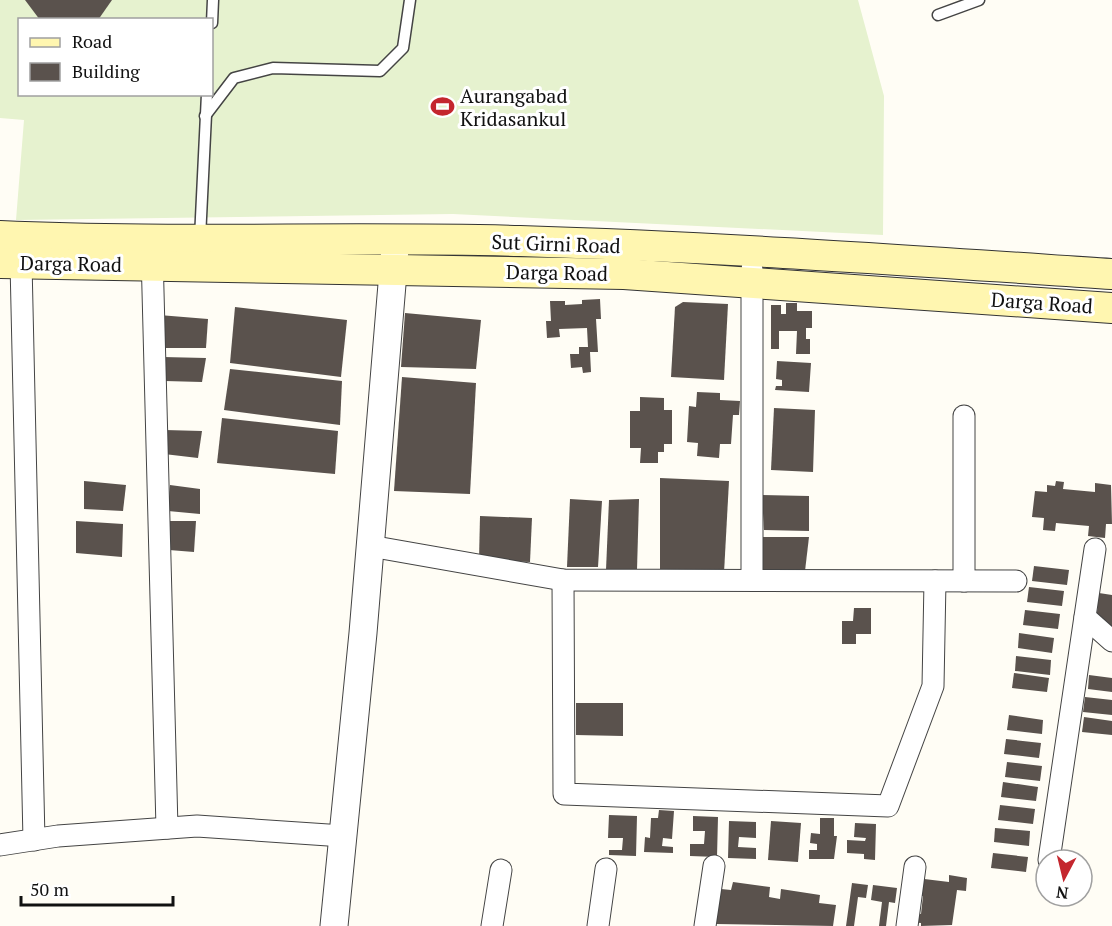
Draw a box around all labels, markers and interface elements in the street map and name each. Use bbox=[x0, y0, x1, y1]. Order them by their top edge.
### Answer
legend bbox=[18, 18, 213, 96]
text: Road bbox=[72, 29, 112, 53]
text: Building bbox=[72, 59, 140, 83]
place label: Aurangabad Kridasankul bbox=[460, 82, 568, 132]
sports icon: Aurangabad Kridasankul bbox=[429, 94, 455, 120]
street label: Sut Girni Road bbox=[491, 228, 621, 259]
street label: Darga Road bbox=[20, 249, 122, 278]
street label: Darga Road bbox=[506, 258, 608, 287]
street label: Darga Road bbox=[990, 285, 1094, 320]
north arrow bbox=[1034, 848, 1094, 908]
scale bar bbox=[21, 869, 172, 907]
text: 50 m bbox=[30, 877, 70, 901]
text: N bbox=[1055, 881, 1070, 905]

